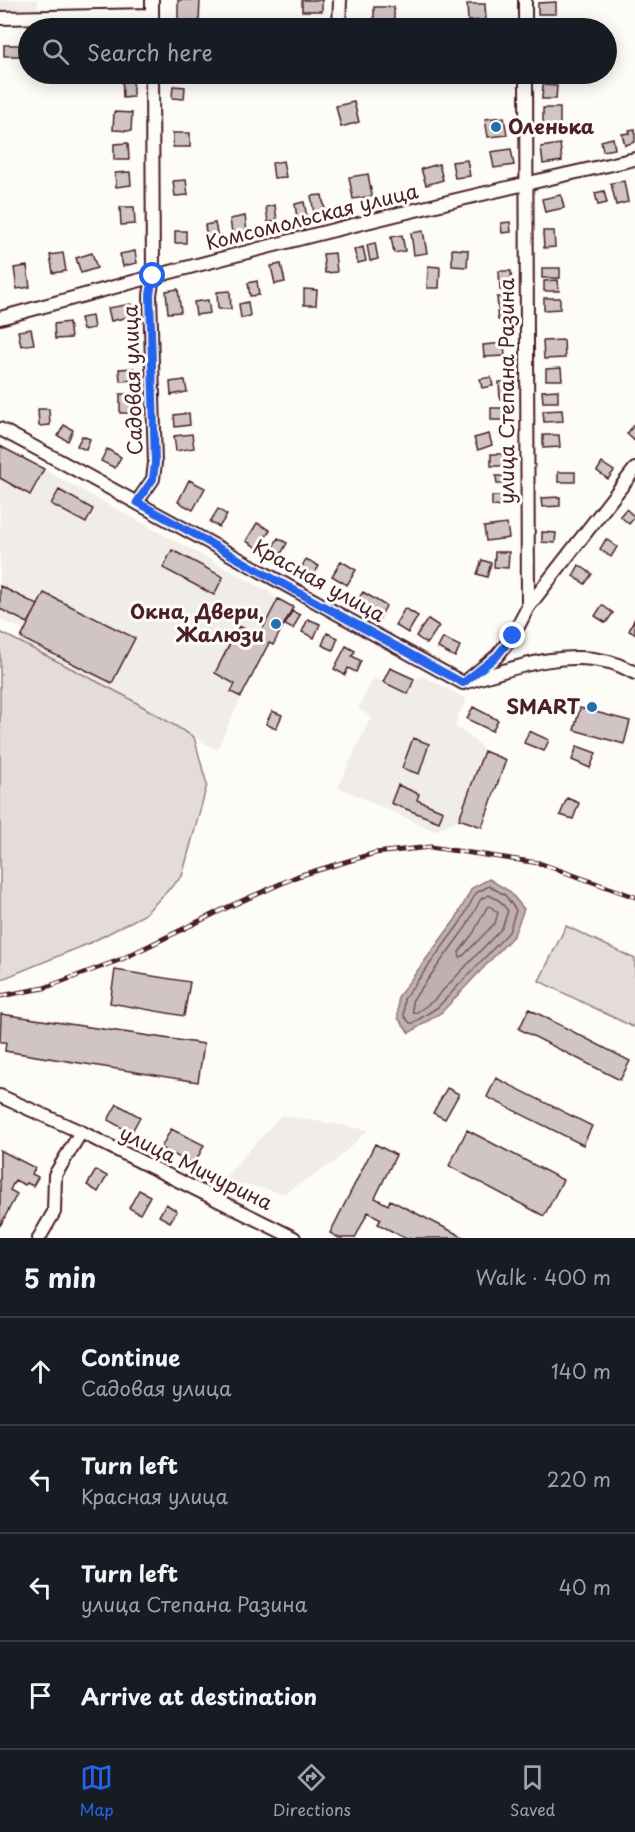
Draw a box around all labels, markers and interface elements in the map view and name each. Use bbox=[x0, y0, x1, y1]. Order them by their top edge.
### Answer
search box bbox=[18, 18, 617, 84]
icon: search bbox=[39, 35, 72, 68]
text: Search here bbox=[87, 35, 213, 68]
place label: Оленька bbox=[508, 111, 595, 141]
marker: Оленька bbox=[489, 120, 503, 134]
street label: Комсомольская улица bbox=[202, 175, 422, 257]
route start bbox=[139, 262, 165, 288]
street label: улица Степана Разина bbox=[491, 277, 521, 504]
street label: Садовая улица bbox=[114, 304, 150, 456]
street label: Красная улица bbox=[248, 531, 391, 629]
place label: Окна, Двери, Жалюзи bbox=[130, 596, 264, 649]
marker: Окна, Двери, Жалюзи bbox=[269, 617, 283, 631]
route end bbox=[499, 622, 525, 648]
place label: SMART bbox=[506, 691, 581, 721]
marker: SMART bbox=[585, 700, 599, 714]
street label: улица Мичурина bbox=[115, 1117, 278, 1217]
text: 5 min bbox=[24, 1258, 96, 1297]
text: Walk · 400 m bbox=[476, 1262, 611, 1292]
text: Continue bbox=[81, 1340, 180, 1373]
icon: ahead bbox=[24, 1355, 57, 1388]
text: 140 m bbox=[551, 1356, 611, 1386]
text: Садовая улица bbox=[81, 1373, 231, 1403]
text: Turn left bbox=[81, 1448, 178, 1481]
icon: left bbox=[24, 1463, 57, 1496]
text: 220 m bbox=[547, 1464, 611, 1494]
text: Красная улица bbox=[81, 1481, 228, 1511]
text: Turn left bbox=[81, 1556, 178, 1589]
icon: left bbox=[24, 1571, 57, 1604]
text: 40 m bbox=[559, 1572, 611, 1602]
text: улица Степана Разина bbox=[81, 1589, 307, 1619]
icon: arrive bbox=[24, 1679, 57, 1712]
text: Arrive at destination bbox=[81, 1679, 317, 1712]
tab: Map bbox=[80, 1761, 114, 1821]
tab: Directions bbox=[273, 1761, 351, 1821]
tab: Saved bbox=[510, 1761, 555, 1821]

